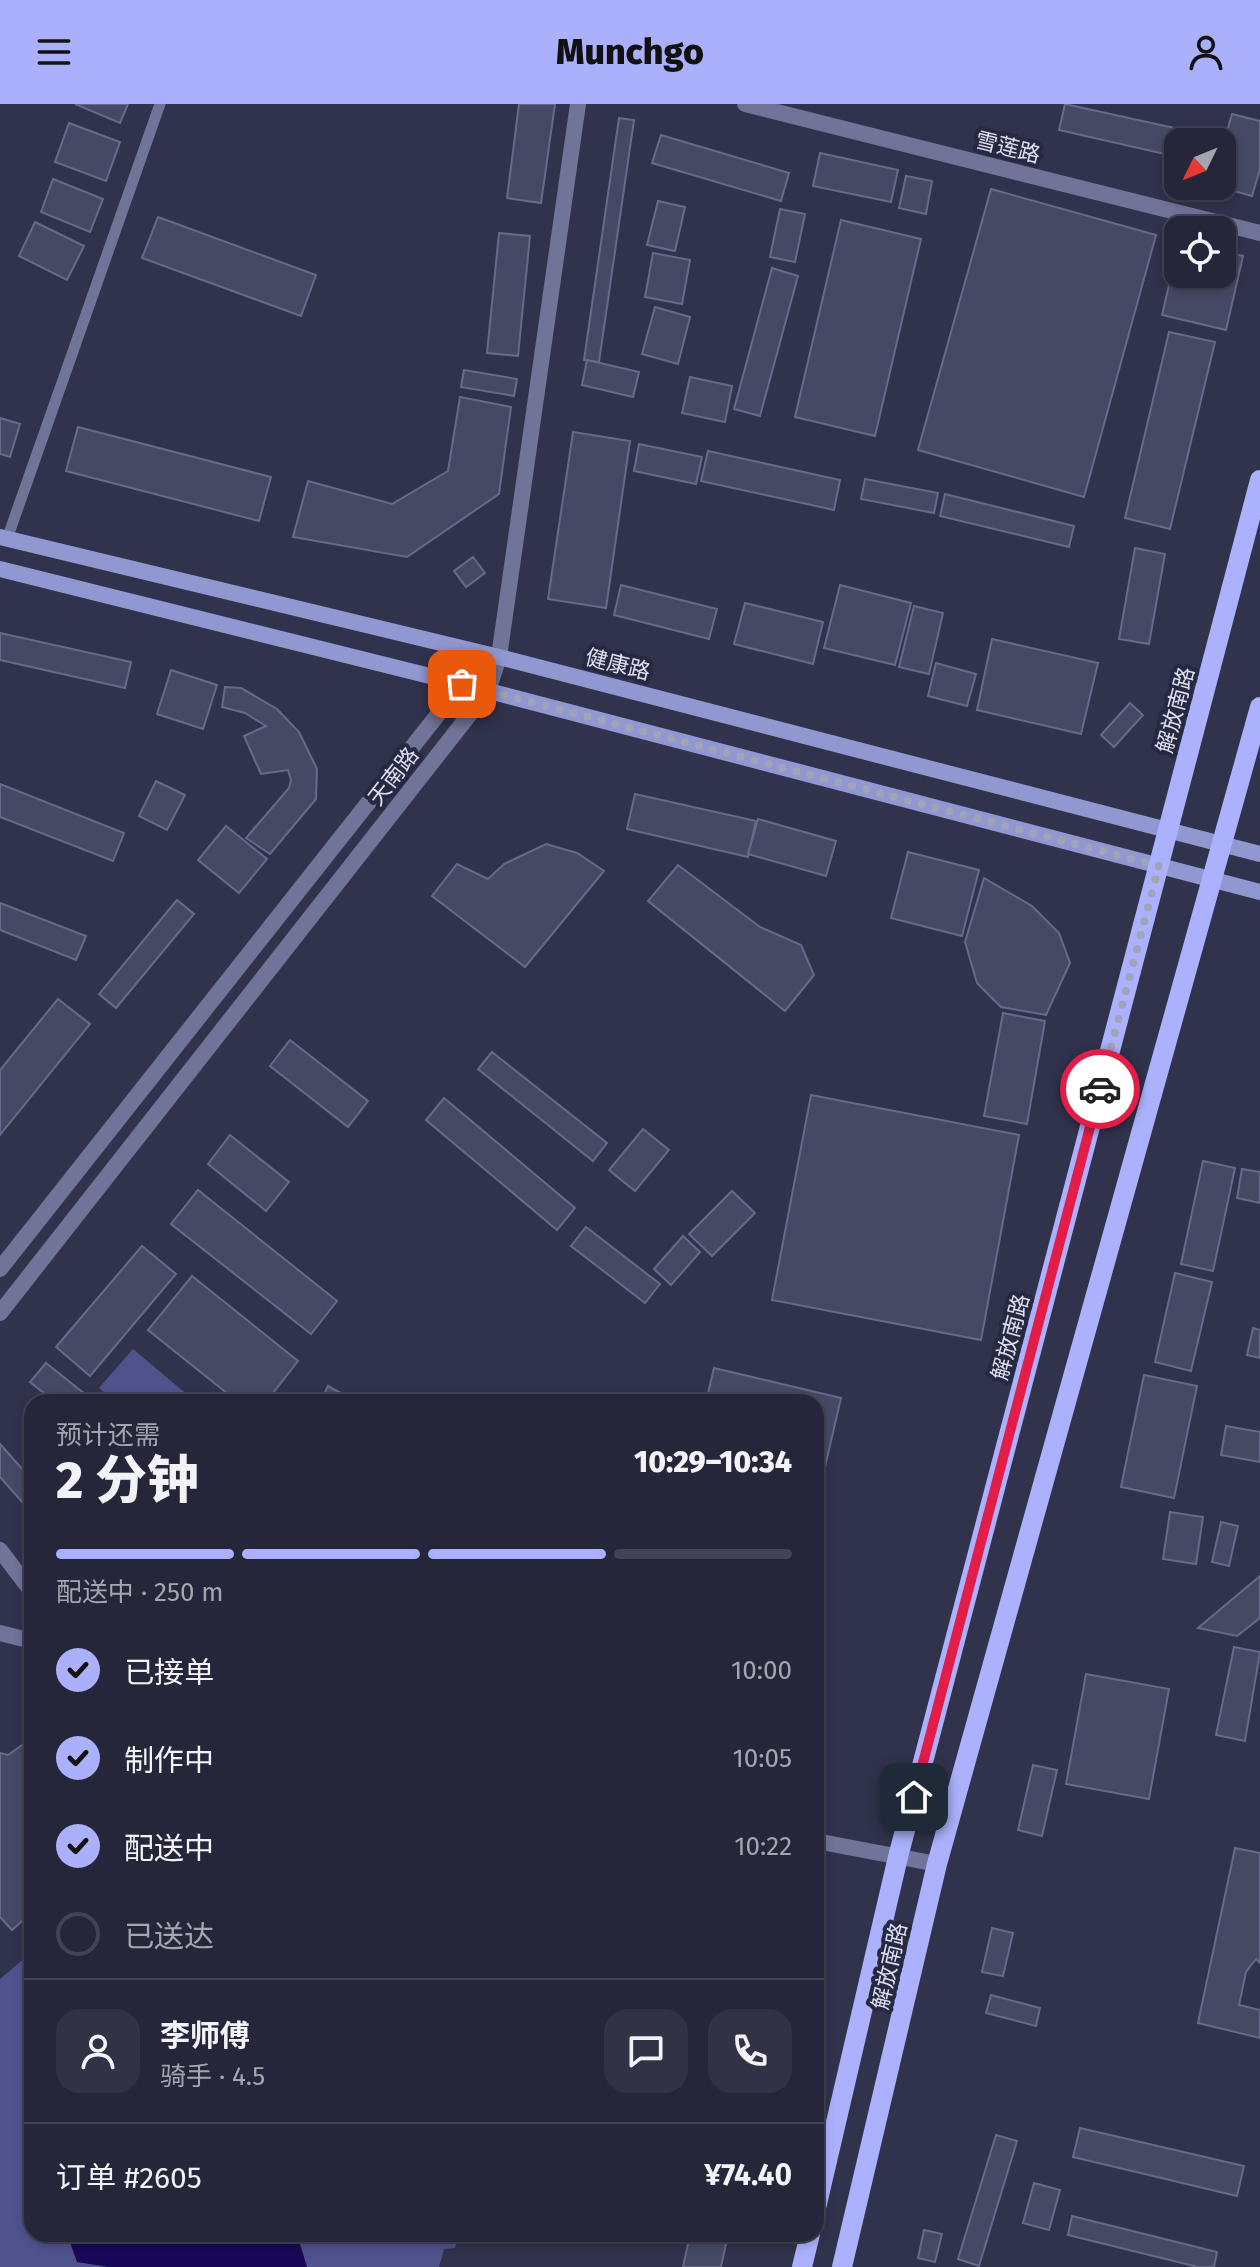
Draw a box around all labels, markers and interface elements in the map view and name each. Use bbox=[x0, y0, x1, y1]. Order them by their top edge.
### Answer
icon: menu bbox=[32, 30, 76, 74]
text: Munchgo bbox=[556, 30, 704, 74]
icon: person bbox=[1184, 30, 1228, 74]
street label: 雪莲路 bbox=[973, 126, 1043, 169]
north arrow bbox=[1164, 128, 1236, 200]
map controls bbox=[1164, 128, 1236, 288]
button: locate bbox=[1164, 216, 1236, 288]
street label: 健康路 bbox=[583, 643, 653, 686]
pin bbox=[428, 650, 496, 718]
icon: bag bbox=[440, 662, 484, 706]
street label: 解放南路 bbox=[1151, 664, 1200, 756]
street label: 天南路 bbox=[362, 742, 424, 811]
courier bbox=[1060, 1049, 1140, 1129]
icon: car bbox=[1078, 1067, 1122, 1111]
street label: 解放南路 bbox=[986, 1291, 1035, 1383]
text: 预计还需 bbox=[56, 1420, 160, 1451]
text: 10:29–10:34 bbox=[634, 1444, 792, 1480]
text: 2 分钟 bbox=[56, 1449, 199, 1512]
text: 配送中 · 250 m bbox=[56, 1577, 224, 1608]
icon: check bbox=[56, 1648, 100, 1692]
text: 已接单 bbox=[124, 1655, 214, 1691]
text: 10:00 bbox=[731, 1655, 792, 1686]
icon: check bbox=[56, 1736, 100, 1780]
text: 制作中 bbox=[124, 1743, 214, 1779]
text: 10:05 bbox=[732, 1743, 792, 1774]
pin bbox=[880, 1763, 948, 1831]
icon: home bbox=[892, 1775, 936, 1819]
icon: check bbox=[56, 1824, 100, 1868]
text: 配送中 bbox=[124, 1831, 214, 1867]
text: 10:22 bbox=[734, 1831, 792, 1862]
text: 已送达 bbox=[124, 1919, 214, 1955]
street label: 解放南路 bbox=[866, 1920, 913, 2012]
button: person bbox=[56, 2009, 140, 2093]
button: chat bbox=[604, 2009, 688, 2093]
button: phone bbox=[708, 2009, 792, 2093]
text: 李师傅 bbox=[160, 2018, 250, 2054]
text: 骑手 · 4.5 bbox=[160, 2061, 265, 2092]
text: ¥74.40 bbox=[704, 2157, 792, 2193]
text: 订单 #2605 bbox=[56, 2160, 202, 2196]

